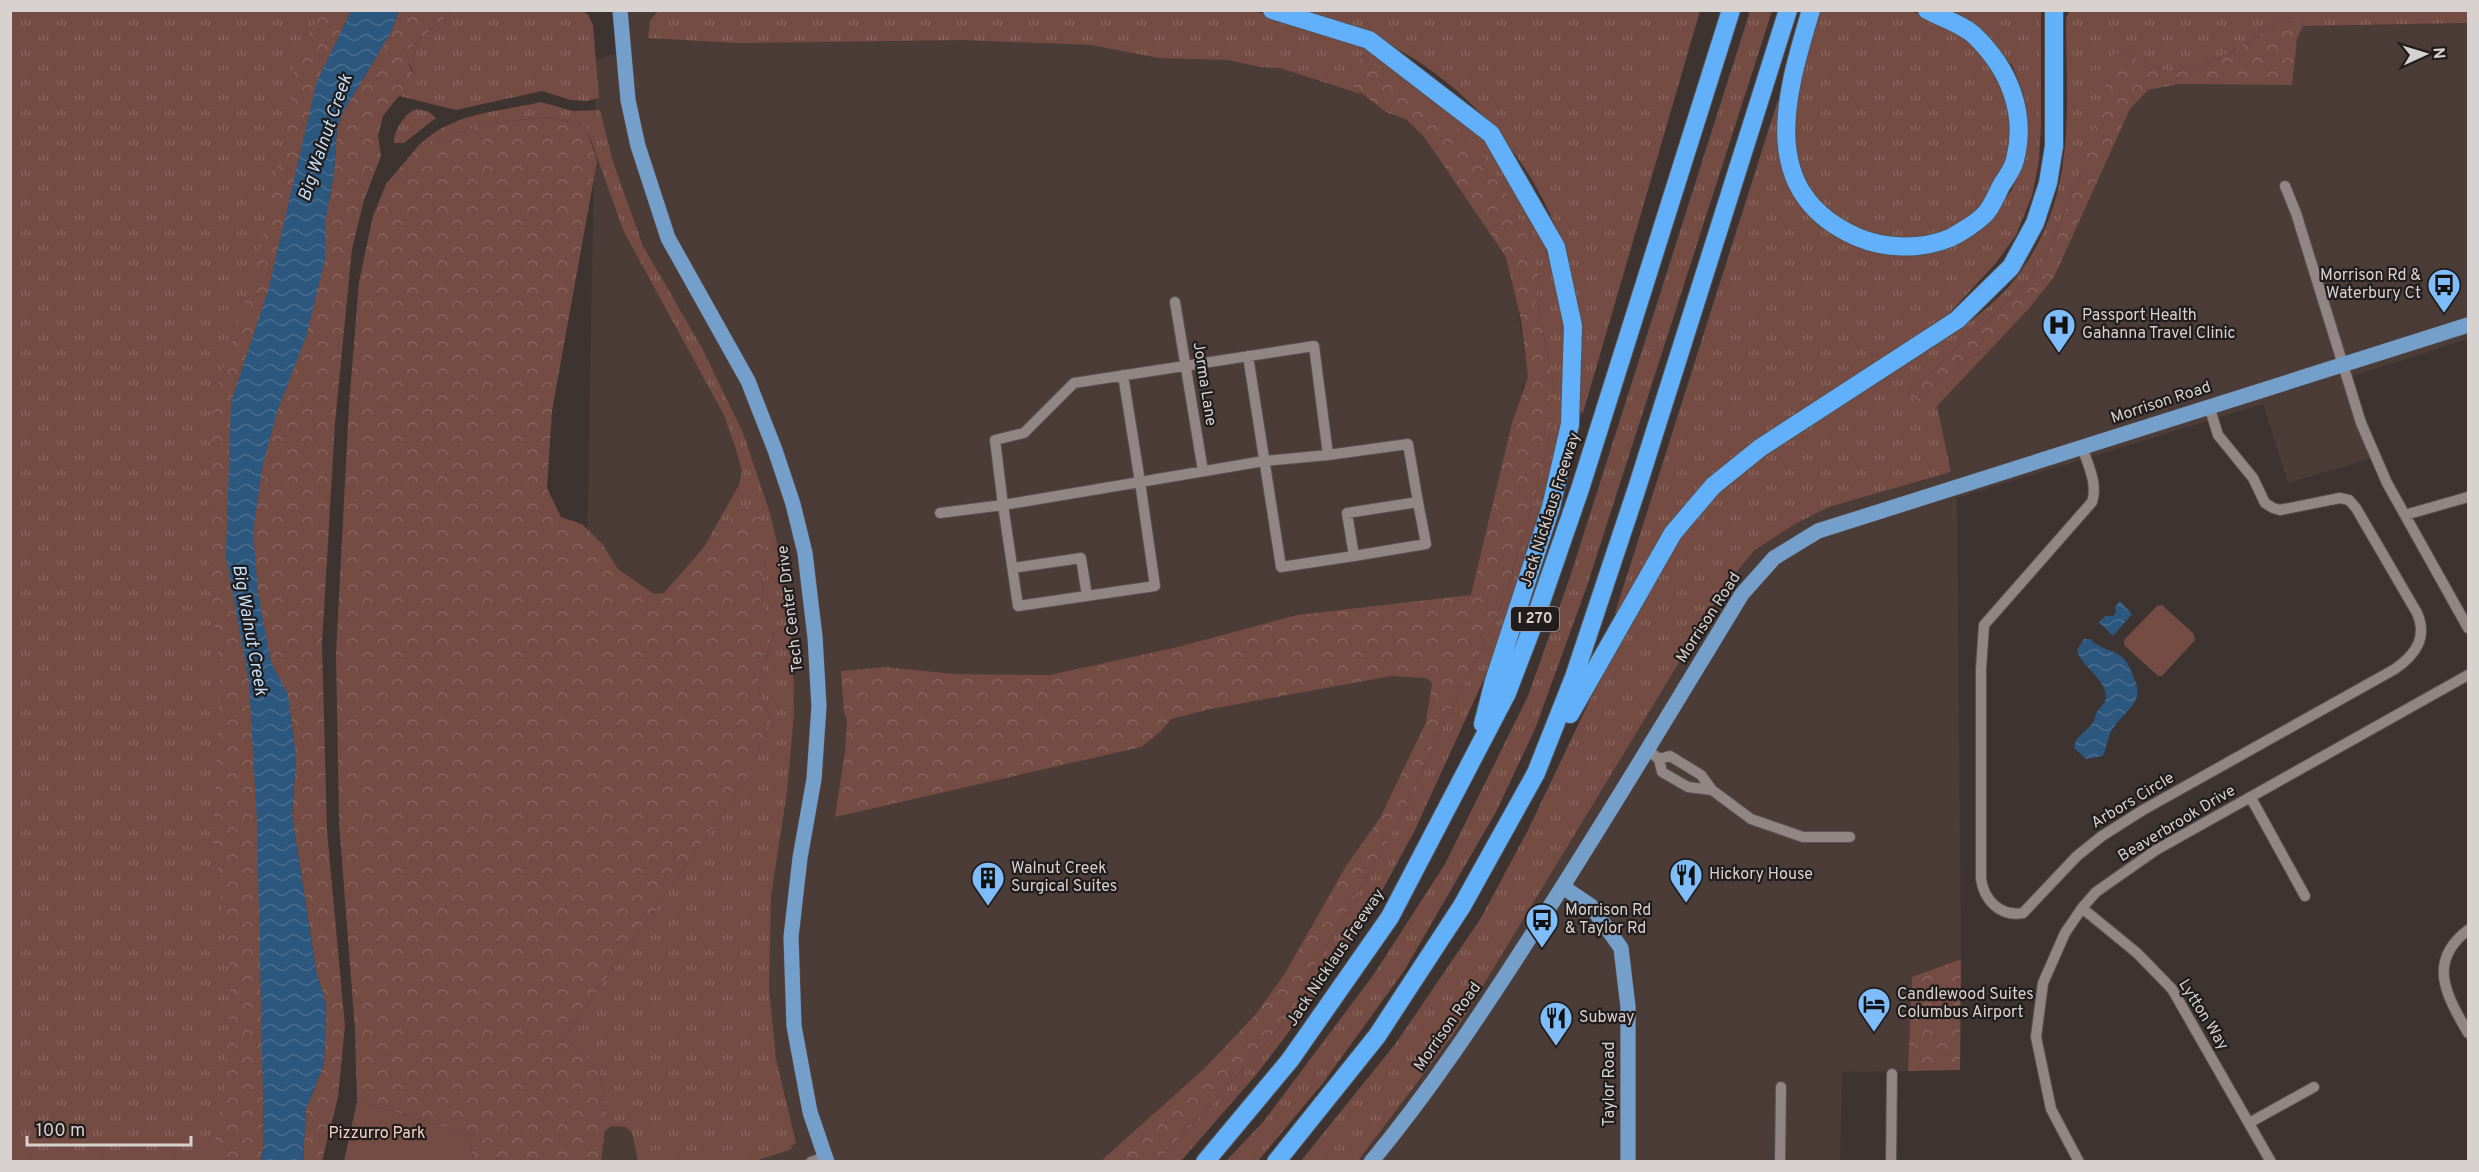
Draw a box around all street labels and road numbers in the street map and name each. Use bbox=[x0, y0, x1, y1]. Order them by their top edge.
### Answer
street label: Jorma Lane bbox=[1187, 340, 1221, 428]
street label: Morrison Road bbox=[2108, 377, 2214, 429]
street label: Jack Nicklaus Freeway bbox=[1517, 430, 1585, 590]
street label: Tech Center Drive bbox=[773, 544, 809, 674]
street label: Morrison Road bbox=[1672, 569, 1746, 667]
road number: I 270 bbox=[1511, 607, 1559, 631]
street label: Arbors Circle bbox=[2088, 768, 2178, 834]
street label: Beaverbrook Drive bbox=[2115, 781, 2239, 867]
street label: Jack Nicklaus Freeway bbox=[1283, 885, 1389, 1031]
street label: Lytton Way bbox=[2173, 976, 2233, 1054]
street label: Morrison Road bbox=[1410, 979, 1486, 1075]
street label: Taylor Road bbox=[1600, 1041, 1620, 1127]

